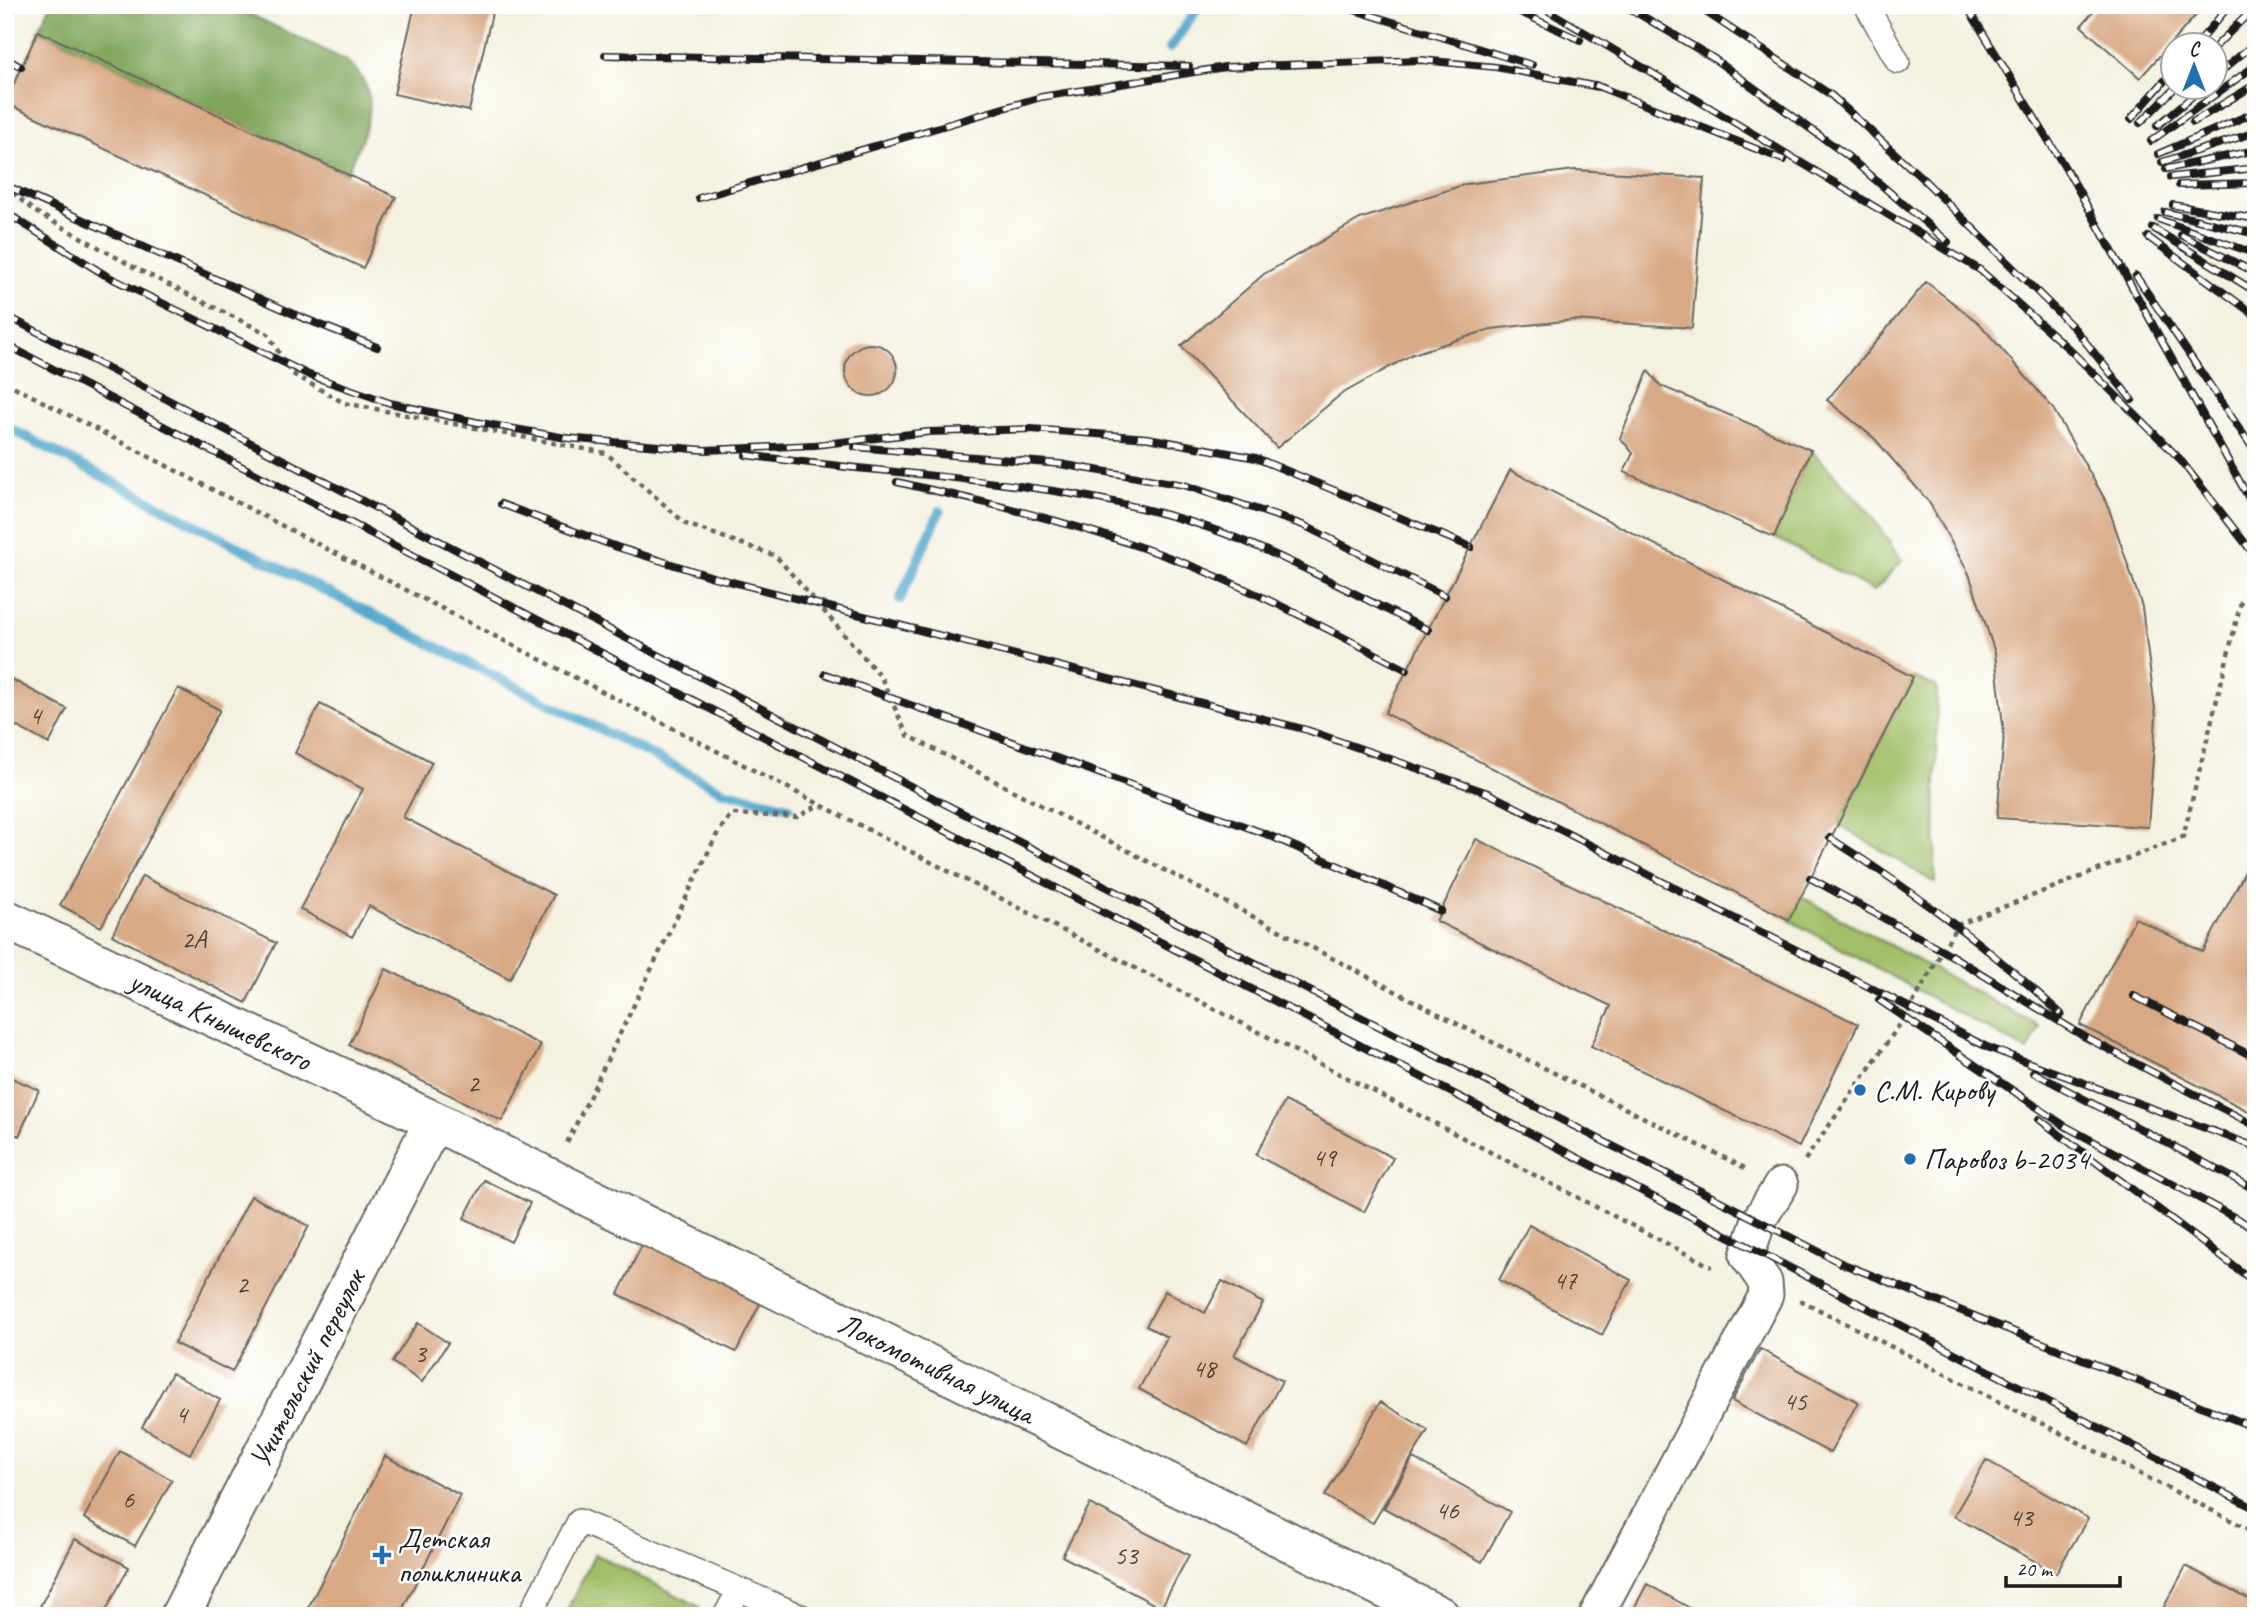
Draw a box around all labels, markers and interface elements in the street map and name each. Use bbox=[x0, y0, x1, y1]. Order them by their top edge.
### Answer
north arrow bbox=[2160, 32, 2230, 102]
text: С bbox=[2189, 38, 2201, 62]
house number: 4 bbox=[29, 699, 43, 732]
house number: 2А bbox=[182, 923, 208, 956]
street label: улица Кнышевского bbox=[122, 961, 318, 1080]
house number: 2 bbox=[467, 1067, 481, 1100]
place label: С.М. Кирову bbox=[1874, 1071, 1997, 1109]
marker: С.М. Кирову bbox=[1852, 1082, 1868, 1098]
place label: Паровоз b-2034 bbox=[1924, 1140, 2091, 1178]
house number: 49 bbox=[1312, 1141, 1338, 1174]
marker: Паровоз b-2034 bbox=[1902, 1151, 1918, 1167]
street label: Учительский переулок bbox=[240, 1261, 375, 1474]
house number: 47 bbox=[1553, 1264, 1578, 1297]
house number: 2 bbox=[236, 1268, 250, 1301]
street label: Локомотивная улица bbox=[832, 1304, 1043, 1434]
house number: 3 bbox=[414, 1337, 428, 1370]
house number: 48 bbox=[1192, 1352, 1218, 1385]
house number: 45 bbox=[1783, 1385, 1808, 1418]
house number: 4 bbox=[175, 1398, 189, 1431]
house number: 6 bbox=[122, 1483, 135, 1516]
house number: 46 bbox=[1435, 1494, 1460, 1527]
house number: 43 bbox=[2009, 1501, 2035, 1534]
place label: Детская поликлиника bbox=[398, 1519, 522, 1591]
house number: 53 bbox=[1114, 1539, 1140, 1572]
scale bar bbox=[2006, 1544, 2119, 1588]
marker: Детская поликлиника bbox=[372, 1545, 392, 1565]
text: 20 m bbox=[2016, 1556, 2054, 1582]

